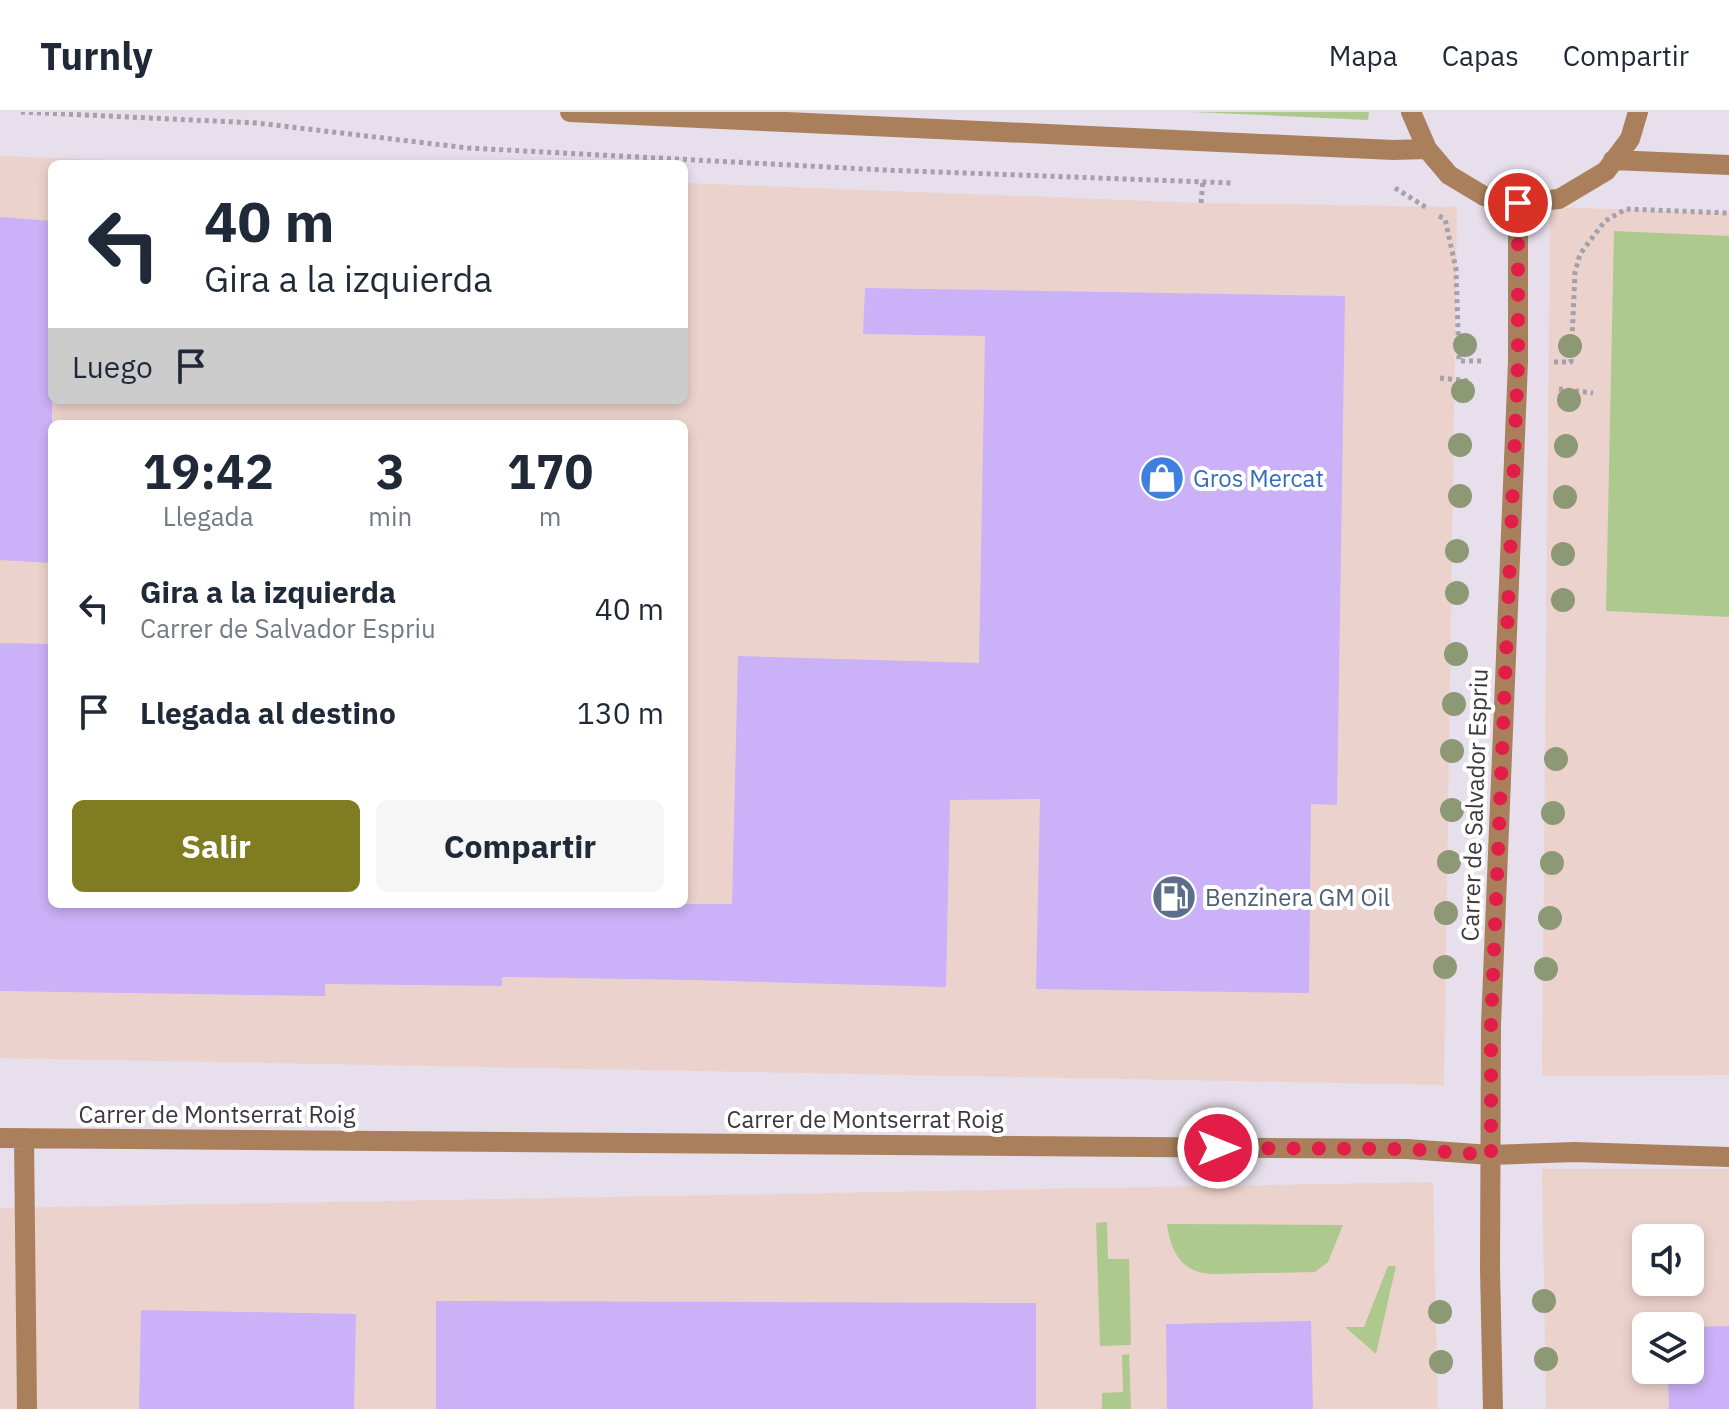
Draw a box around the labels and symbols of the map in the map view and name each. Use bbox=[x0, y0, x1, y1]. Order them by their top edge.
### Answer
pin bbox=[1484, 169, 1552, 237]
shop icon: Gros Mercat bbox=[1138, 454, 1186, 502]
place label: Gros Mercat bbox=[1193, 462, 1324, 494]
street label: Carrer de Salvador Espriu bbox=[1453, 668, 1495, 942]
fuel station icon: Benzinera GM Oil bbox=[1150, 873, 1198, 921]
place label: Benzinera GM Oil bbox=[1205, 881, 1390, 913]
street label: Carrer de Montserrat Roig bbox=[78, 1098, 356, 1130]
street label: Carrer de Montserrat Roig bbox=[726, 1103, 1004, 1135]
position arrow bbox=[1176, 1106, 1260, 1190]

